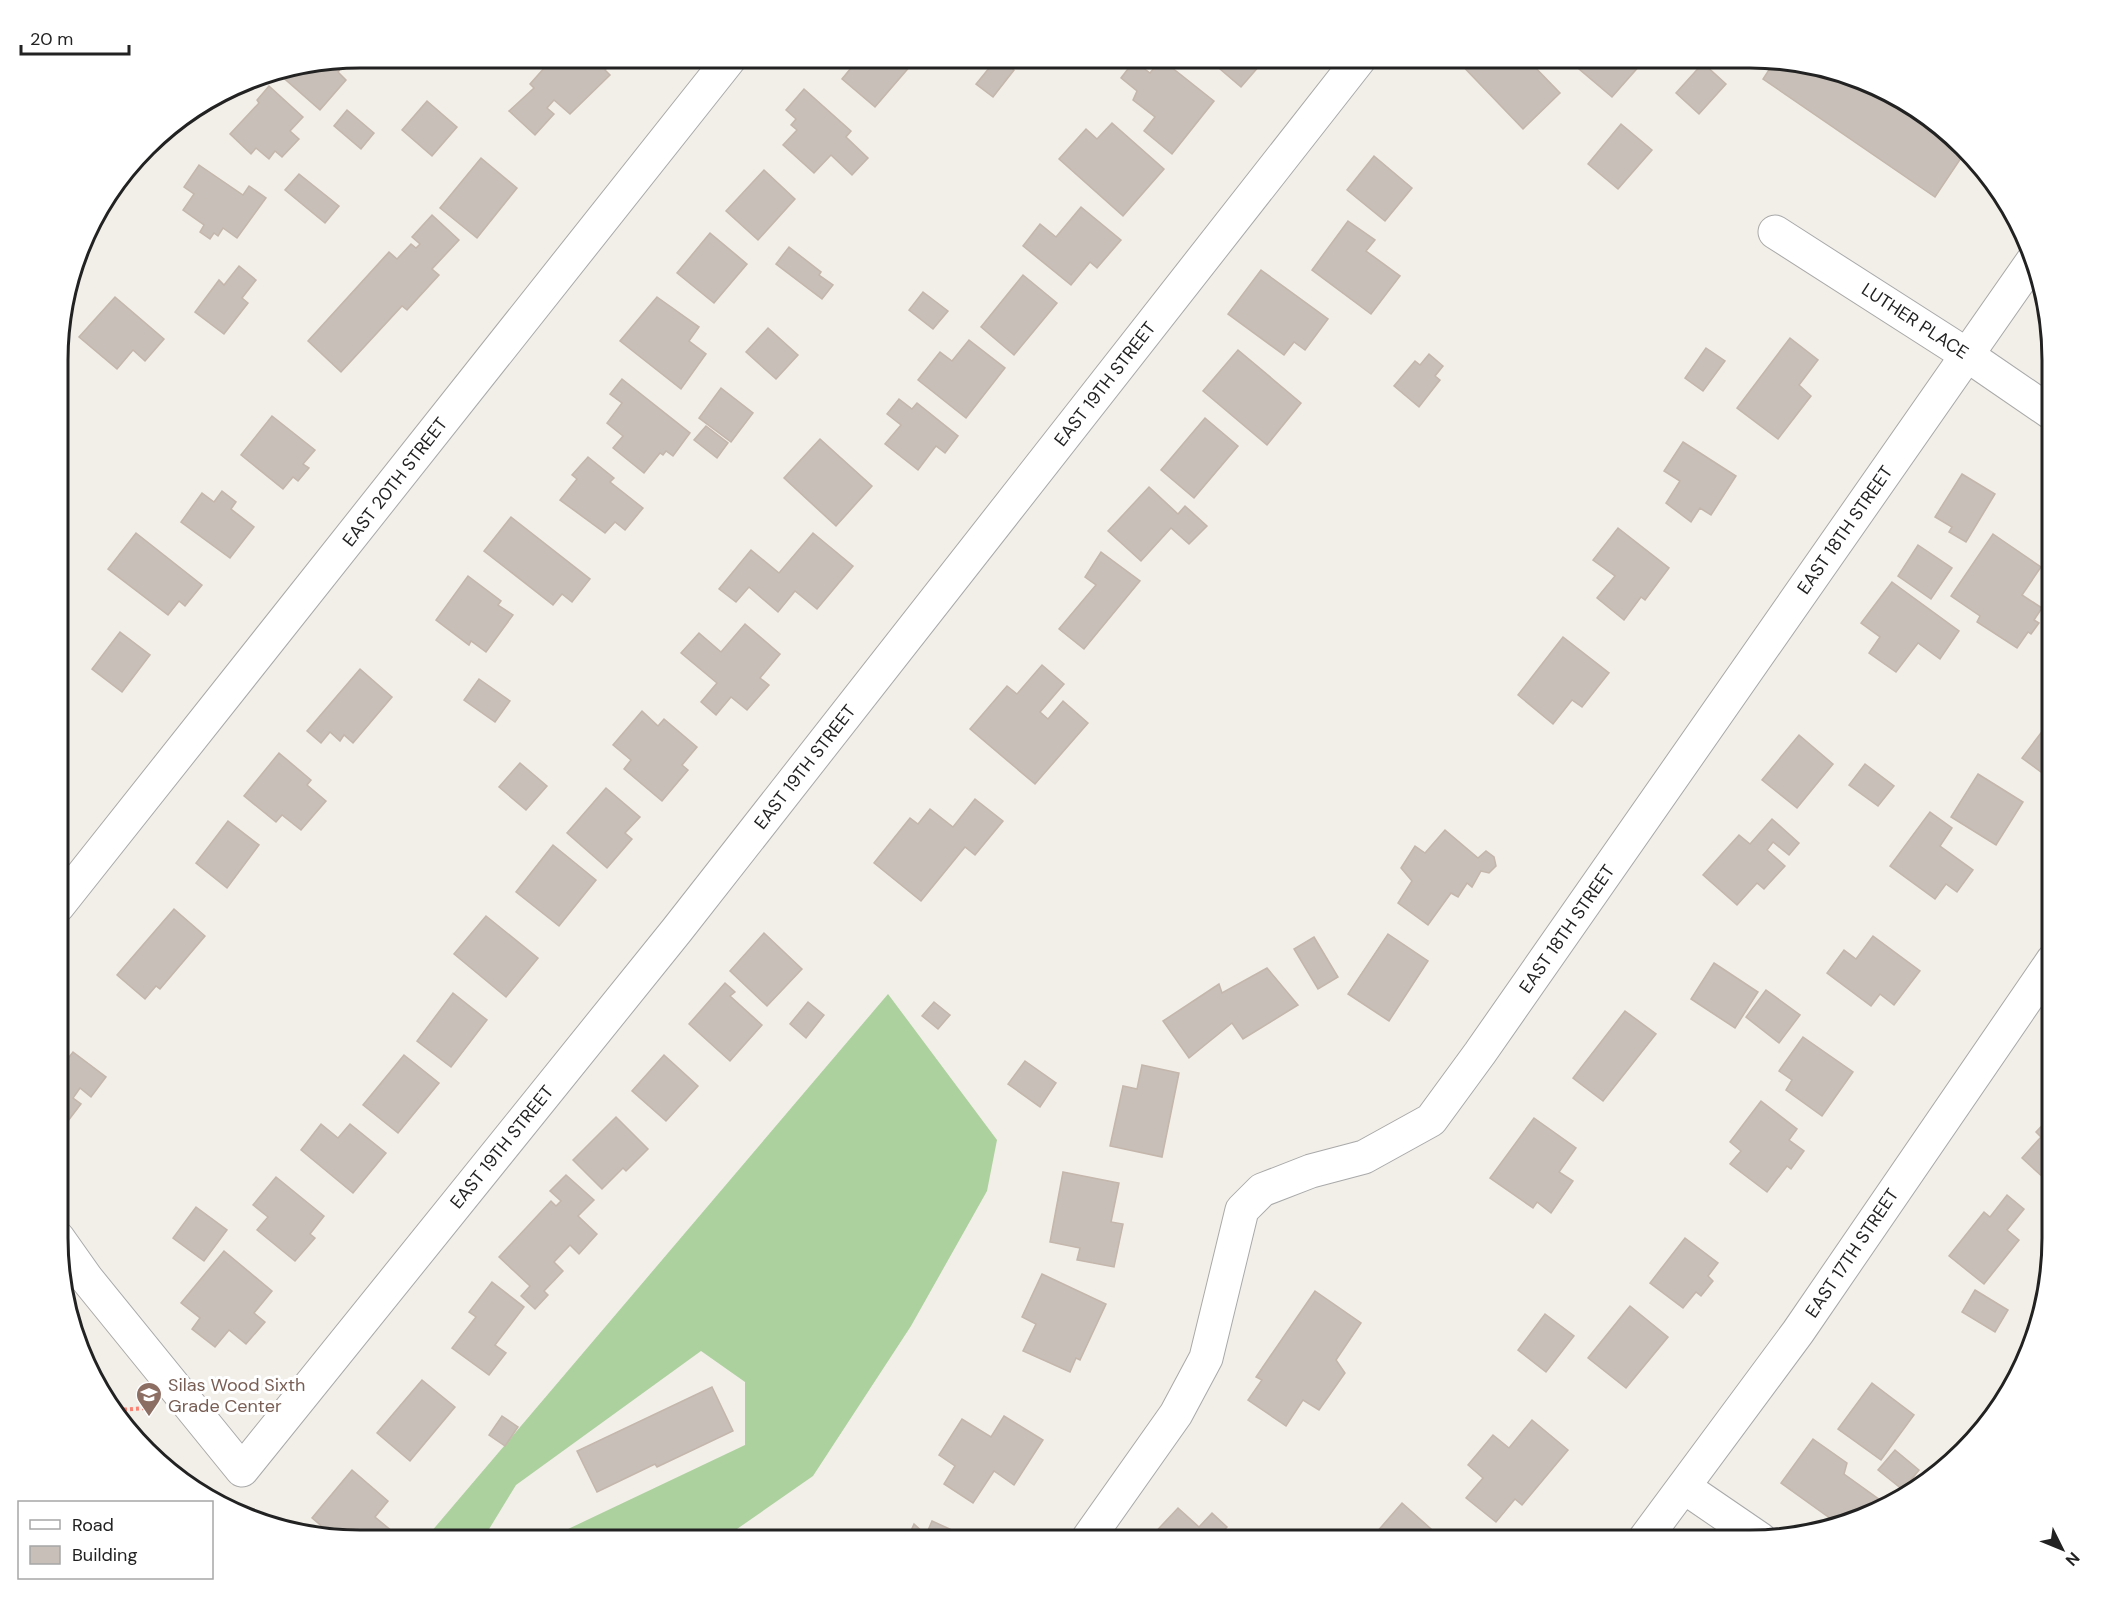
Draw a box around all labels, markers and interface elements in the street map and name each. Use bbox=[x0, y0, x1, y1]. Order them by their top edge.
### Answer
scale bar bbox=[21, 18, 129, 56]
text: 20 m bbox=[30, 27, 73, 51]
street label: LUTHER PLACE bbox=[1857, 277, 1973, 365]
street label: EAST 19TH STREET bbox=[1049, 317, 1161, 451]
street label: EAST 20TH STREET bbox=[337, 413, 453, 551]
street label: EAST 18TH STREET bbox=[1792, 461, 1898, 599]
street label: EAST 19TH STREET bbox=[749, 700, 861, 834]
street label: EAST 18TH STREET bbox=[1514, 860, 1620, 998]
street label: EAST 19TH STREET bbox=[445, 1080, 559, 1214]
street label: EAST 17TH STREET bbox=[1800, 1184, 1904, 1322]
place label: Silas Wood Sixth Grade Center bbox=[168, 1373, 305, 1418]
school or university icon: Silas Wood Sixth Grade Center bbox=[134, 1380, 164, 1418]
legend bbox=[18, 1501, 213, 1579]
text: Road bbox=[72, 1513, 114, 1537]
north arrow bbox=[2032, 1519, 2092, 1579]
text: Building bbox=[72, 1543, 137, 1567]
text: N bbox=[2061, 1547, 2084, 1570]

